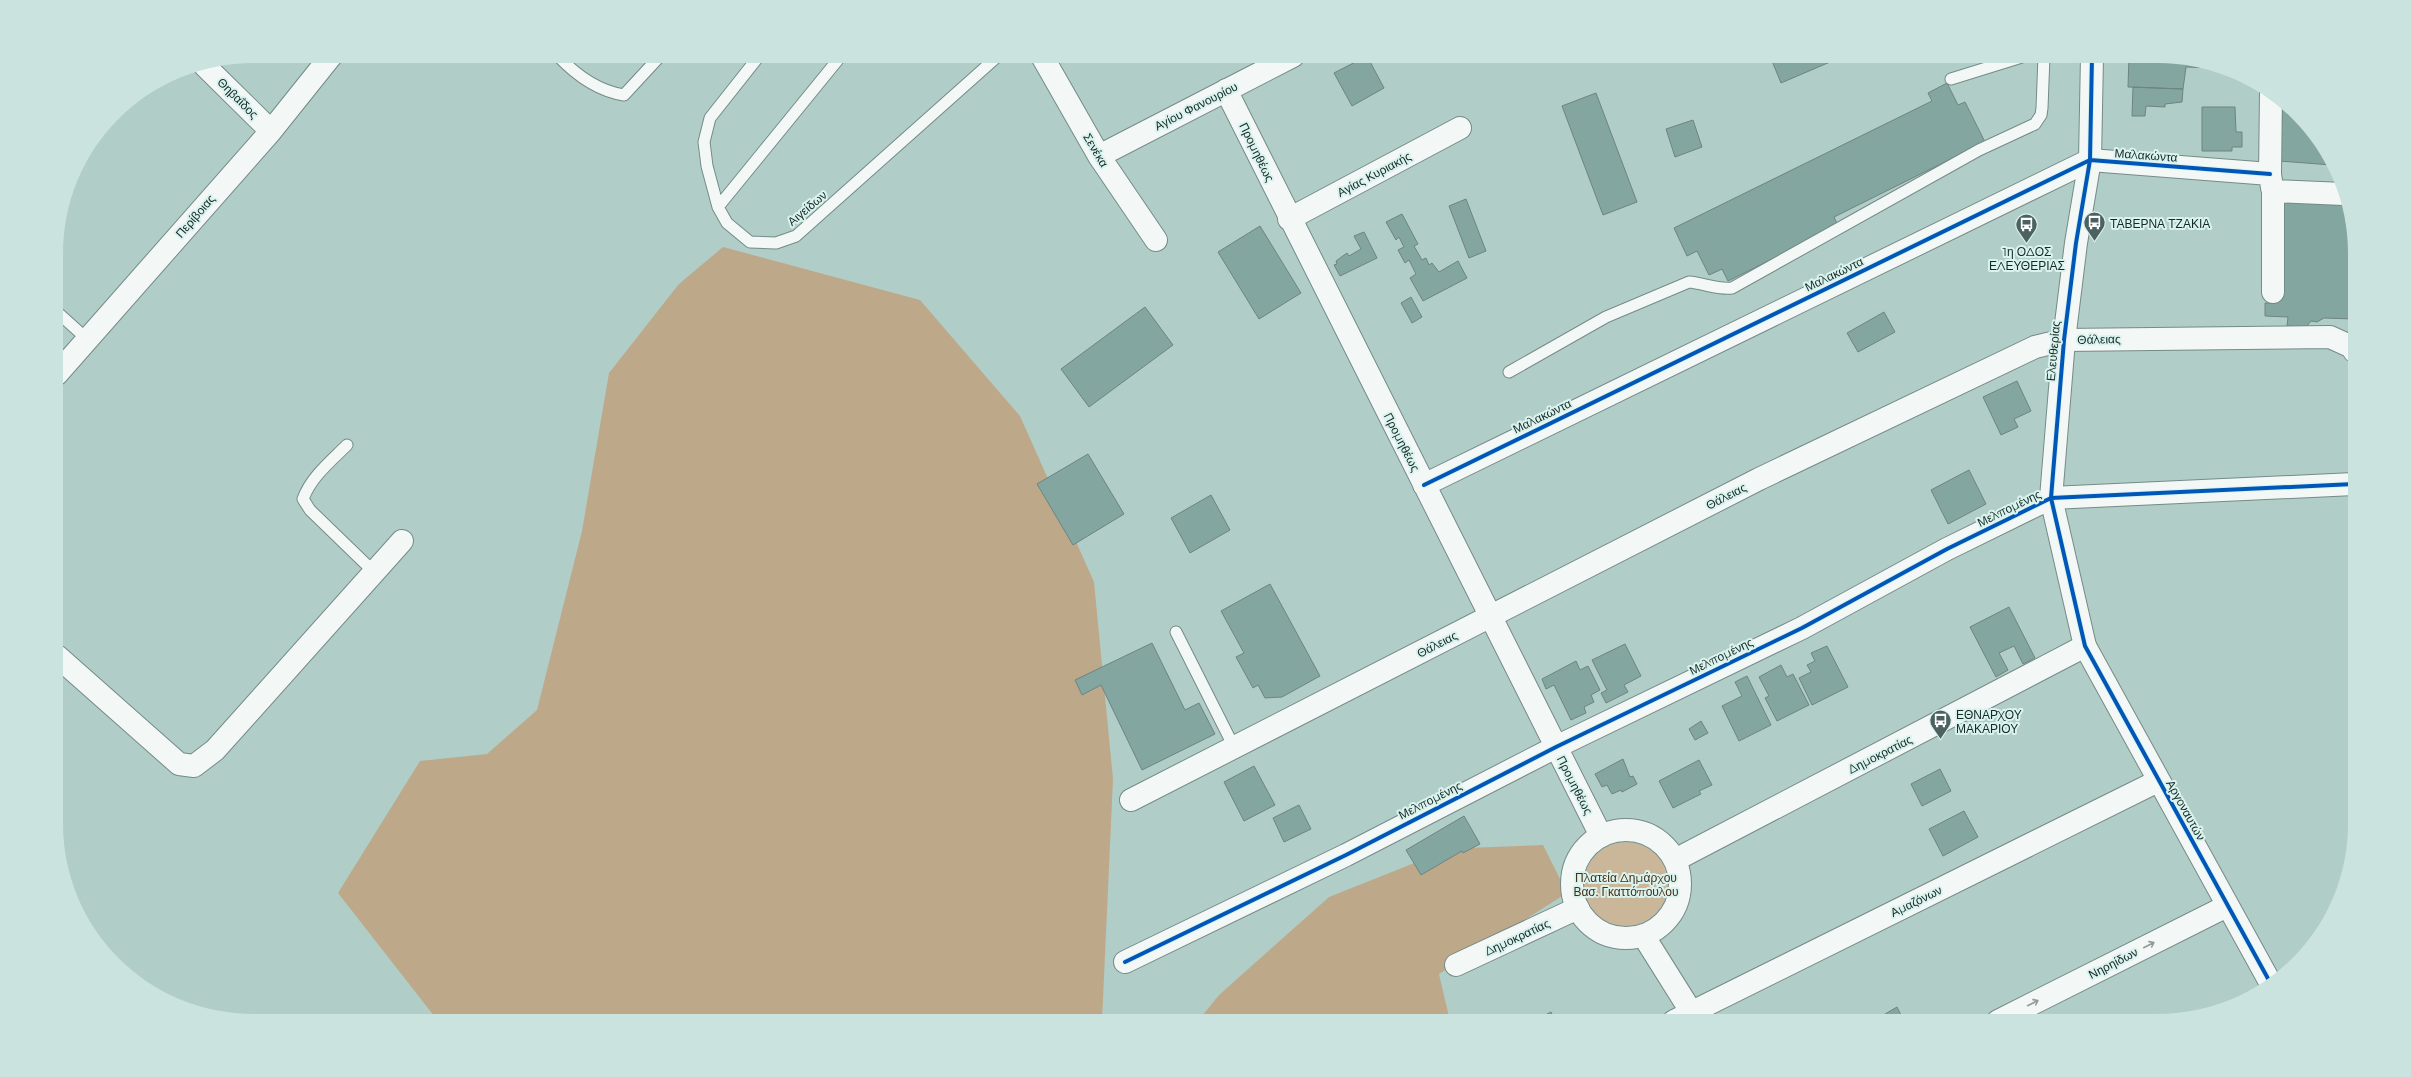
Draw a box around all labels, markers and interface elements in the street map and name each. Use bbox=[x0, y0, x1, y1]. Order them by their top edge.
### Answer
street label: Θηβαΐδος bbox=[214, 74, 262, 122]
street label: Αγίου Φανουρίου bbox=[1152, 79, 1240, 133]
street label: Προμηθέως bbox=[1236, 120, 1278, 184]
street label: Σενέκα bbox=[1080, 130, 1112, 170]
street label: Μαλακώντα bbox=[2114, 145, 2178, 165]
street label: Αγίας Κυριακής bbox=[1334, 148, 1414, 200]
street label: Αιγείδων bbox=[784, 187, 830, 229]
street label: Περίβοιας bbox=[172, 191, 218, 241]
bus stop icon: ΤΑΒΕΡΝΑ ΤΖΑΚΙΑ bbox=[2081, 210, 2107, 243]
bus stop icon: 1η ΟΔΟΣ ΕΛΕΥΘΕΡΙΑΣ bbox=[2014, 211, 2040, 244]
place label: ΤΑΒΕΡΝΑ ΤΖΑΚΙΑ bbox=[2110, 216, 2210, 231]
place label: 1η ΟΔΟΣ ΕΛΕΥΘΕΡΙΑΣ bbox=[1989, 244, 2065, 273]
street label: Μαλακώντα bbox=[1802, 253, 1866, 295]
street label: Ελευθερίας bbox=[2043, 320, 2063, 382]
street label: Θάλειας bbox=[2077, 331, 2121, 347]
street label: Μαλακώντα bbox=[1510, 395, 1574, 437]
street label: Προμηθέως bbox=[1381, 410, 1423, 474]
street label: Θάλειας bbox=[1703, 479, 1749, 513]
street label: Μελπομένης bbox=[1975, 486, 2044, 530]
street label: Θάλειας bbox=[1414, 627, 1460, 661]
street label: Μελπομένης bbox=[1687, 634, 1756, 678]
place label: ΕΘΝΑΡΧΟΥ ΜΑΚΑΡΙΟΥ bbox=[1956, 707, 2022, 736]
bus stop icon: ΕΘΝΑΡΧΟΥ ΜΑΚΑΡΙΟΥ bbox=[1928, 708, 1954, 741]
street label: Δημοκρατίας bbox=[1845, 731, 1915, 777]
street label: Προμηθέως bbox=[1554, 753, 1596, 817]
street label: Αργοναυτών bbox=[2163, 777, 2209, 843]
street label: Μελπομένης bbox=[1396, 778, 1464, 822]
park label: Πλατεία Δημάρχου Βασ. Γκαττόπουλου bbox=[1573, 870, 1679, 899]
street label: Αμαζόνων bbox=[1888, 882, 1944, 920]
street label: Δημοκρατίας bbox=[1482, 915, 1552, 959]
one-way arrow bbox=[2143, 941, 2155, 948]
street label: Νηρηίδων bbox=[2086, 944, 2140, 982]
one-way arrow bbox=[2027, 999, 2039, 1006]

